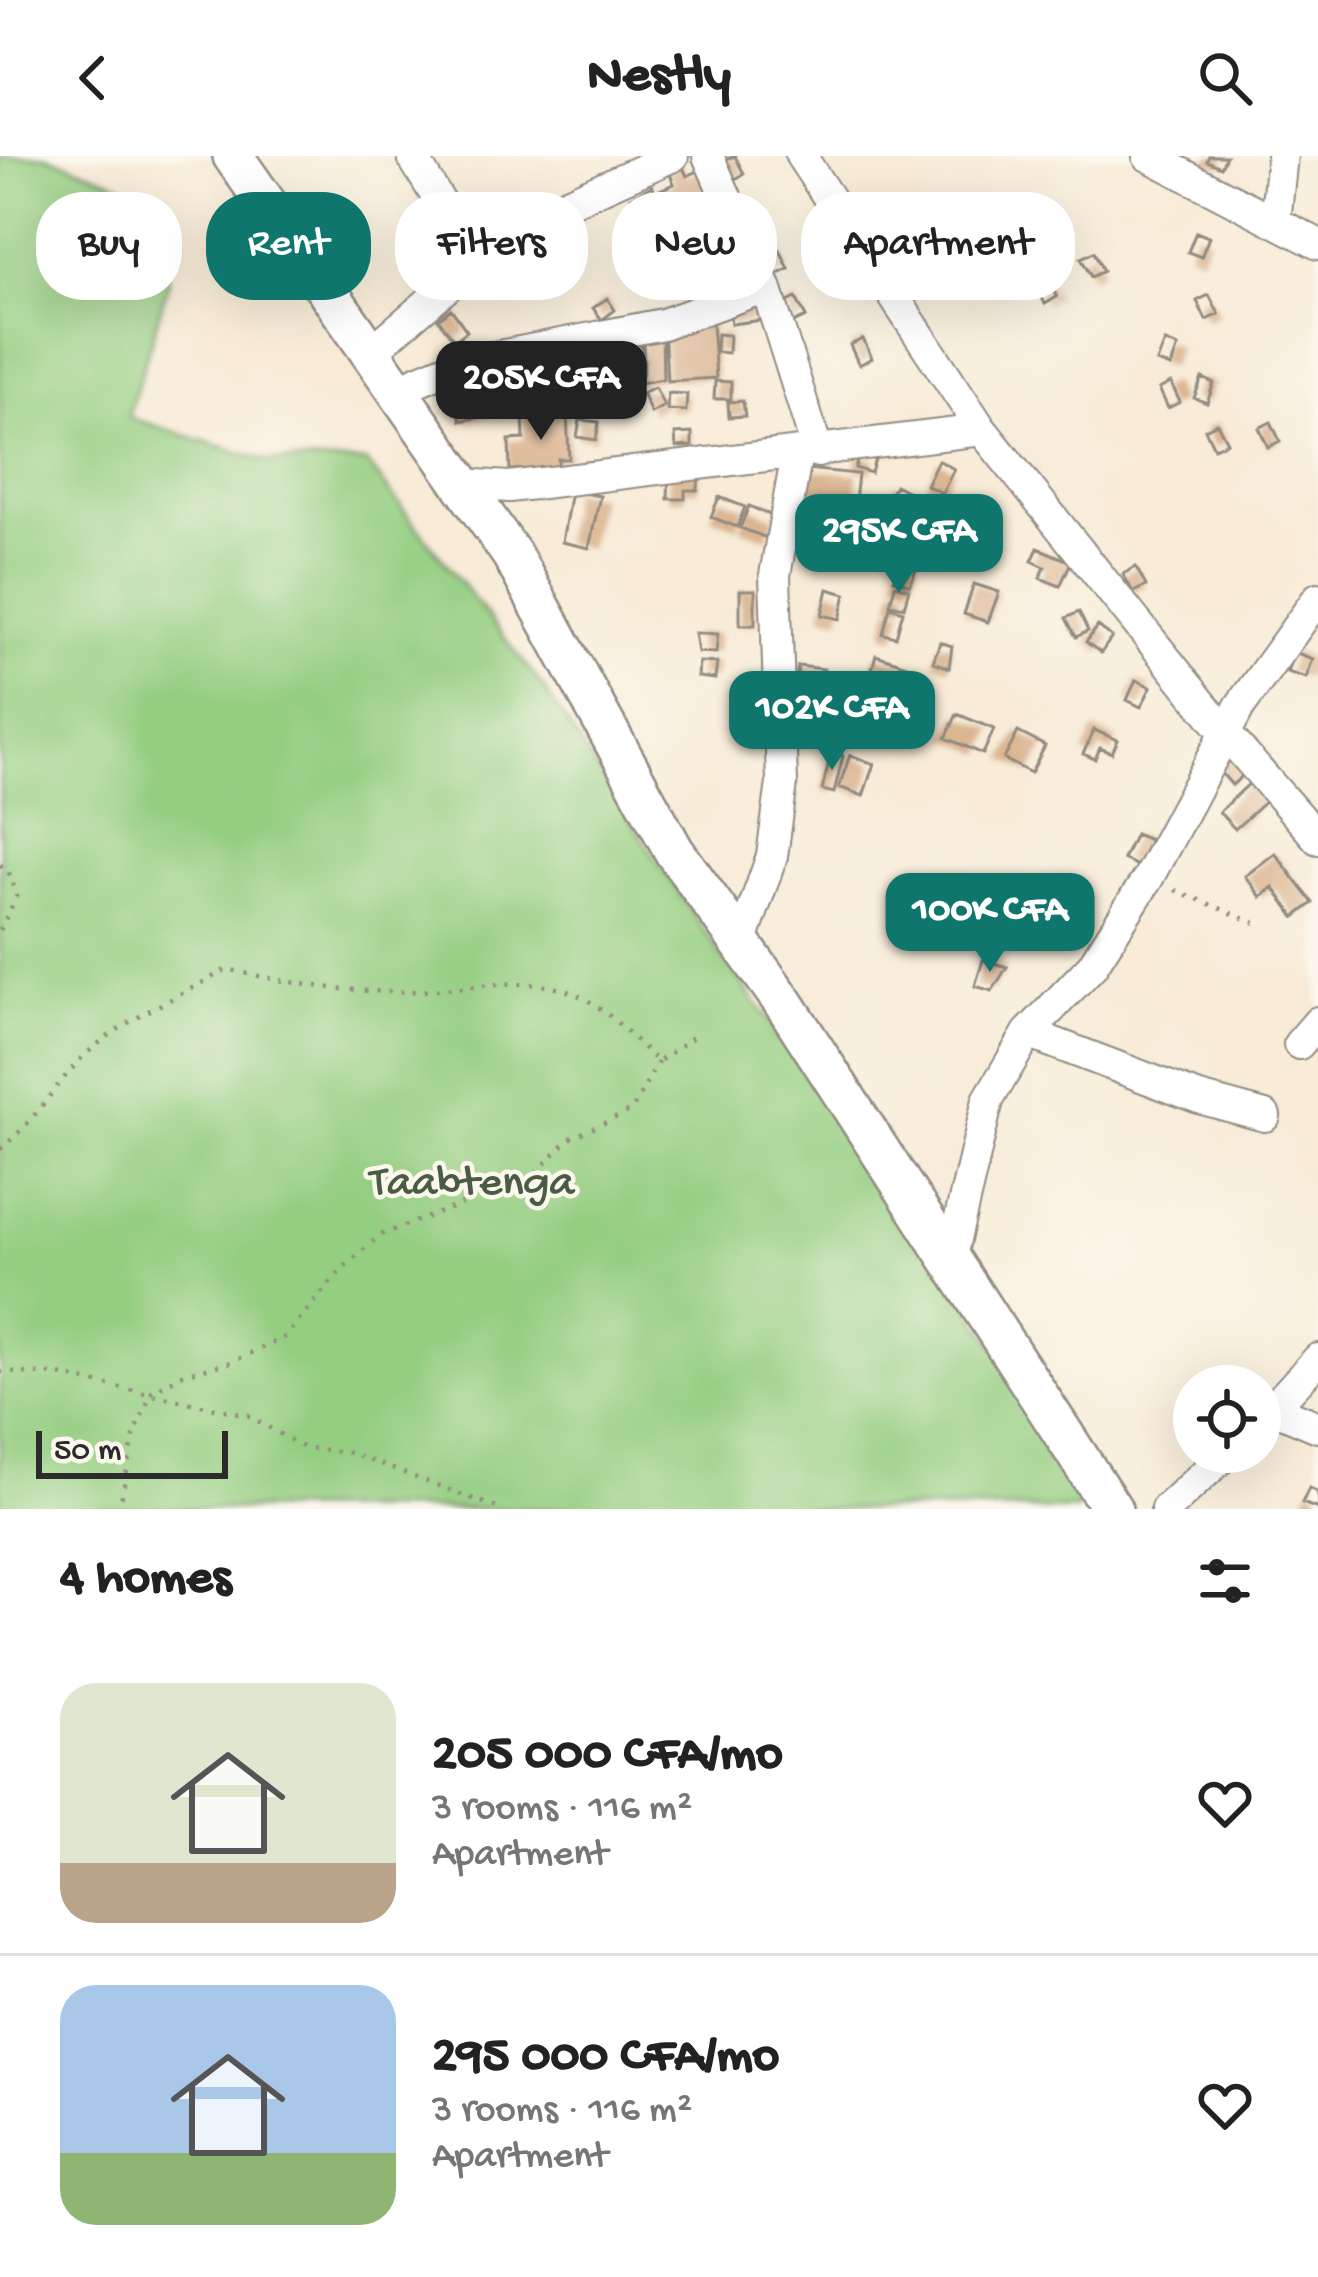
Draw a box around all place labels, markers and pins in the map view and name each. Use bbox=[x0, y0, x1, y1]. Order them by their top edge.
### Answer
pin: 205K CFA bbox=[417, 341, 665, 443]
pin: 295K CFA bbox=[775, 494, 1023, 596]
pin: 102K CFA bbox=[708, 671, 956, 773]
pin: 100K CFA bbox=[866, 873, 1114, 975]

